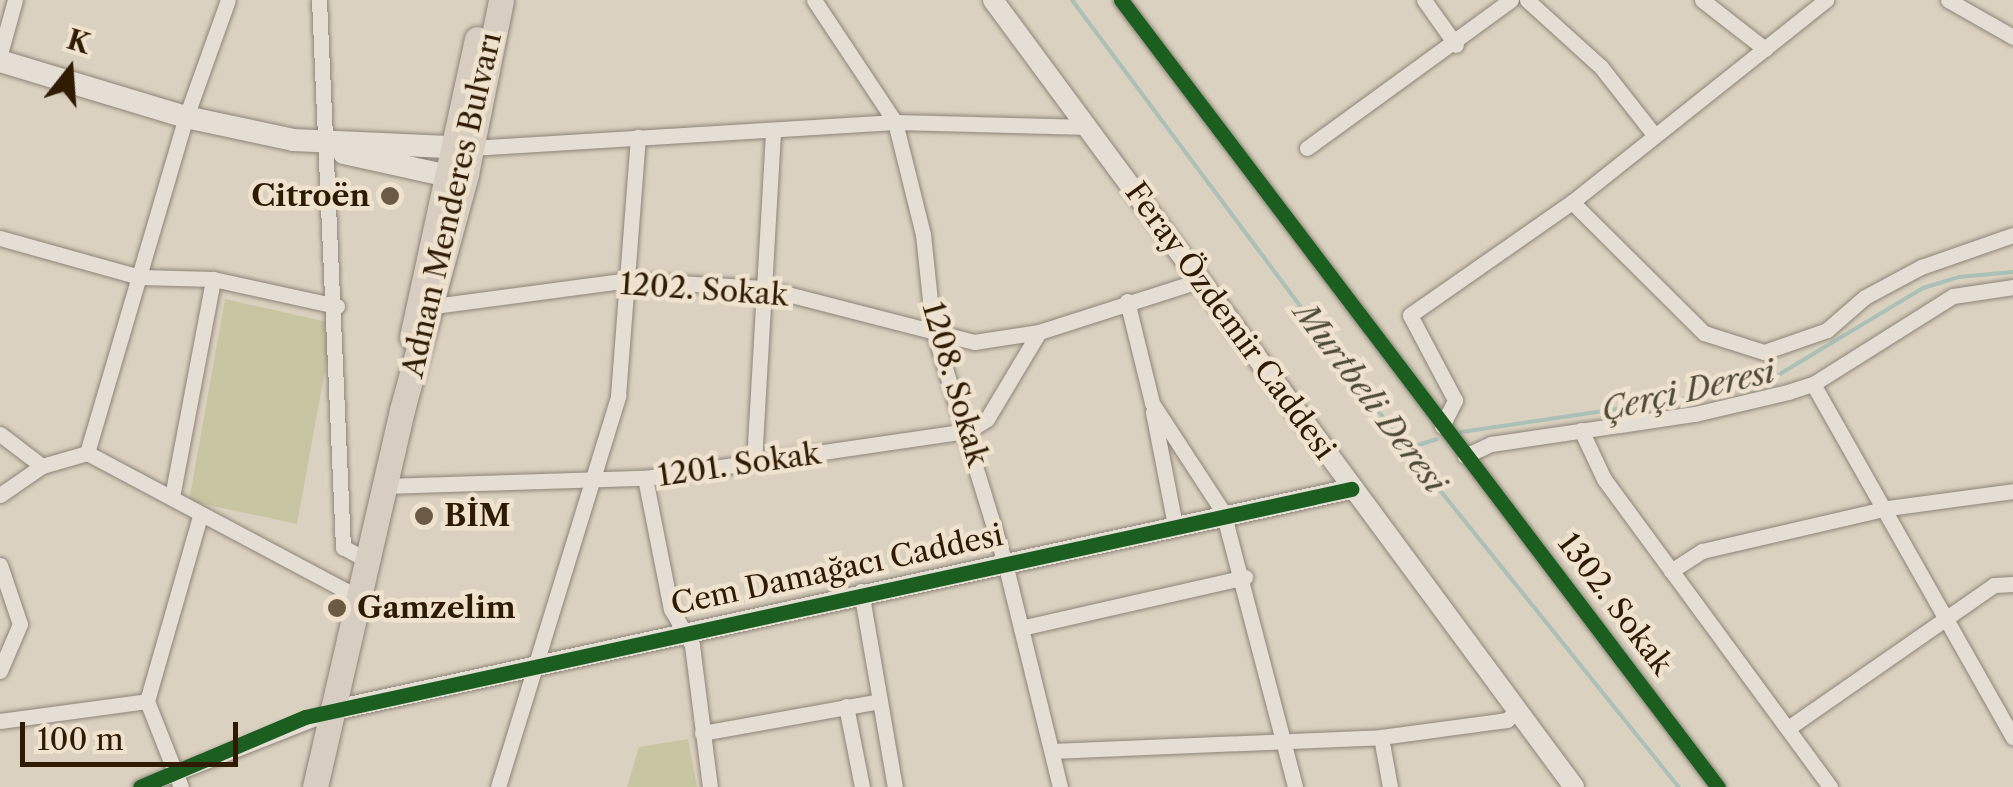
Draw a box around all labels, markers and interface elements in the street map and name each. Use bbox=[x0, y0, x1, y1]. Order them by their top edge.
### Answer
north arrow bbox=[20, 20, 120, 120]
text: K bbox=[63, 22, 94, 61]
street label: Adnan Menderes Bulvarı bbox=[395, 29, 509, 381]
street label: Feray Özdemir Caddesi bbox=[1117, 175, 1343, 467]
place label: Citroën bbox=[251, 178, 370, 214]
marker: Citroën bbox=[379, 185, 401, 207]
street label: 1202. Sokak bbox=[619, 266, 789, 314]
water label: Murtbeli Deresi bbox=[1286, 295, 1454, 501]
street label: 1208. Sokak bbox=[914, 298, 996, 470]
water label: Çerçi Deresi bbox=[1597, 352, 1779, 430]
street label: 1201. Sokak bbox=[655, 436, 823, 494]
place label: BİM bbox=[444, 498, 511, 534]
marker: BİM bbox=[413, 505, 435, 527]
street label: Cem Damağacı Caddesi bbox=[668, 517, 1006, 623]
street label: 1302. Sokak bbox=[1550, 526, 1680, 682]
place label: Gamzelim bbox=[357, 590, 516, 626]
marker: Gamzelim bbox=[326, 597, 348, 619]
scale bar bbox=[25, 702, 242, 764]
text: 100 m bbox=[37, 721, 124, 758]

